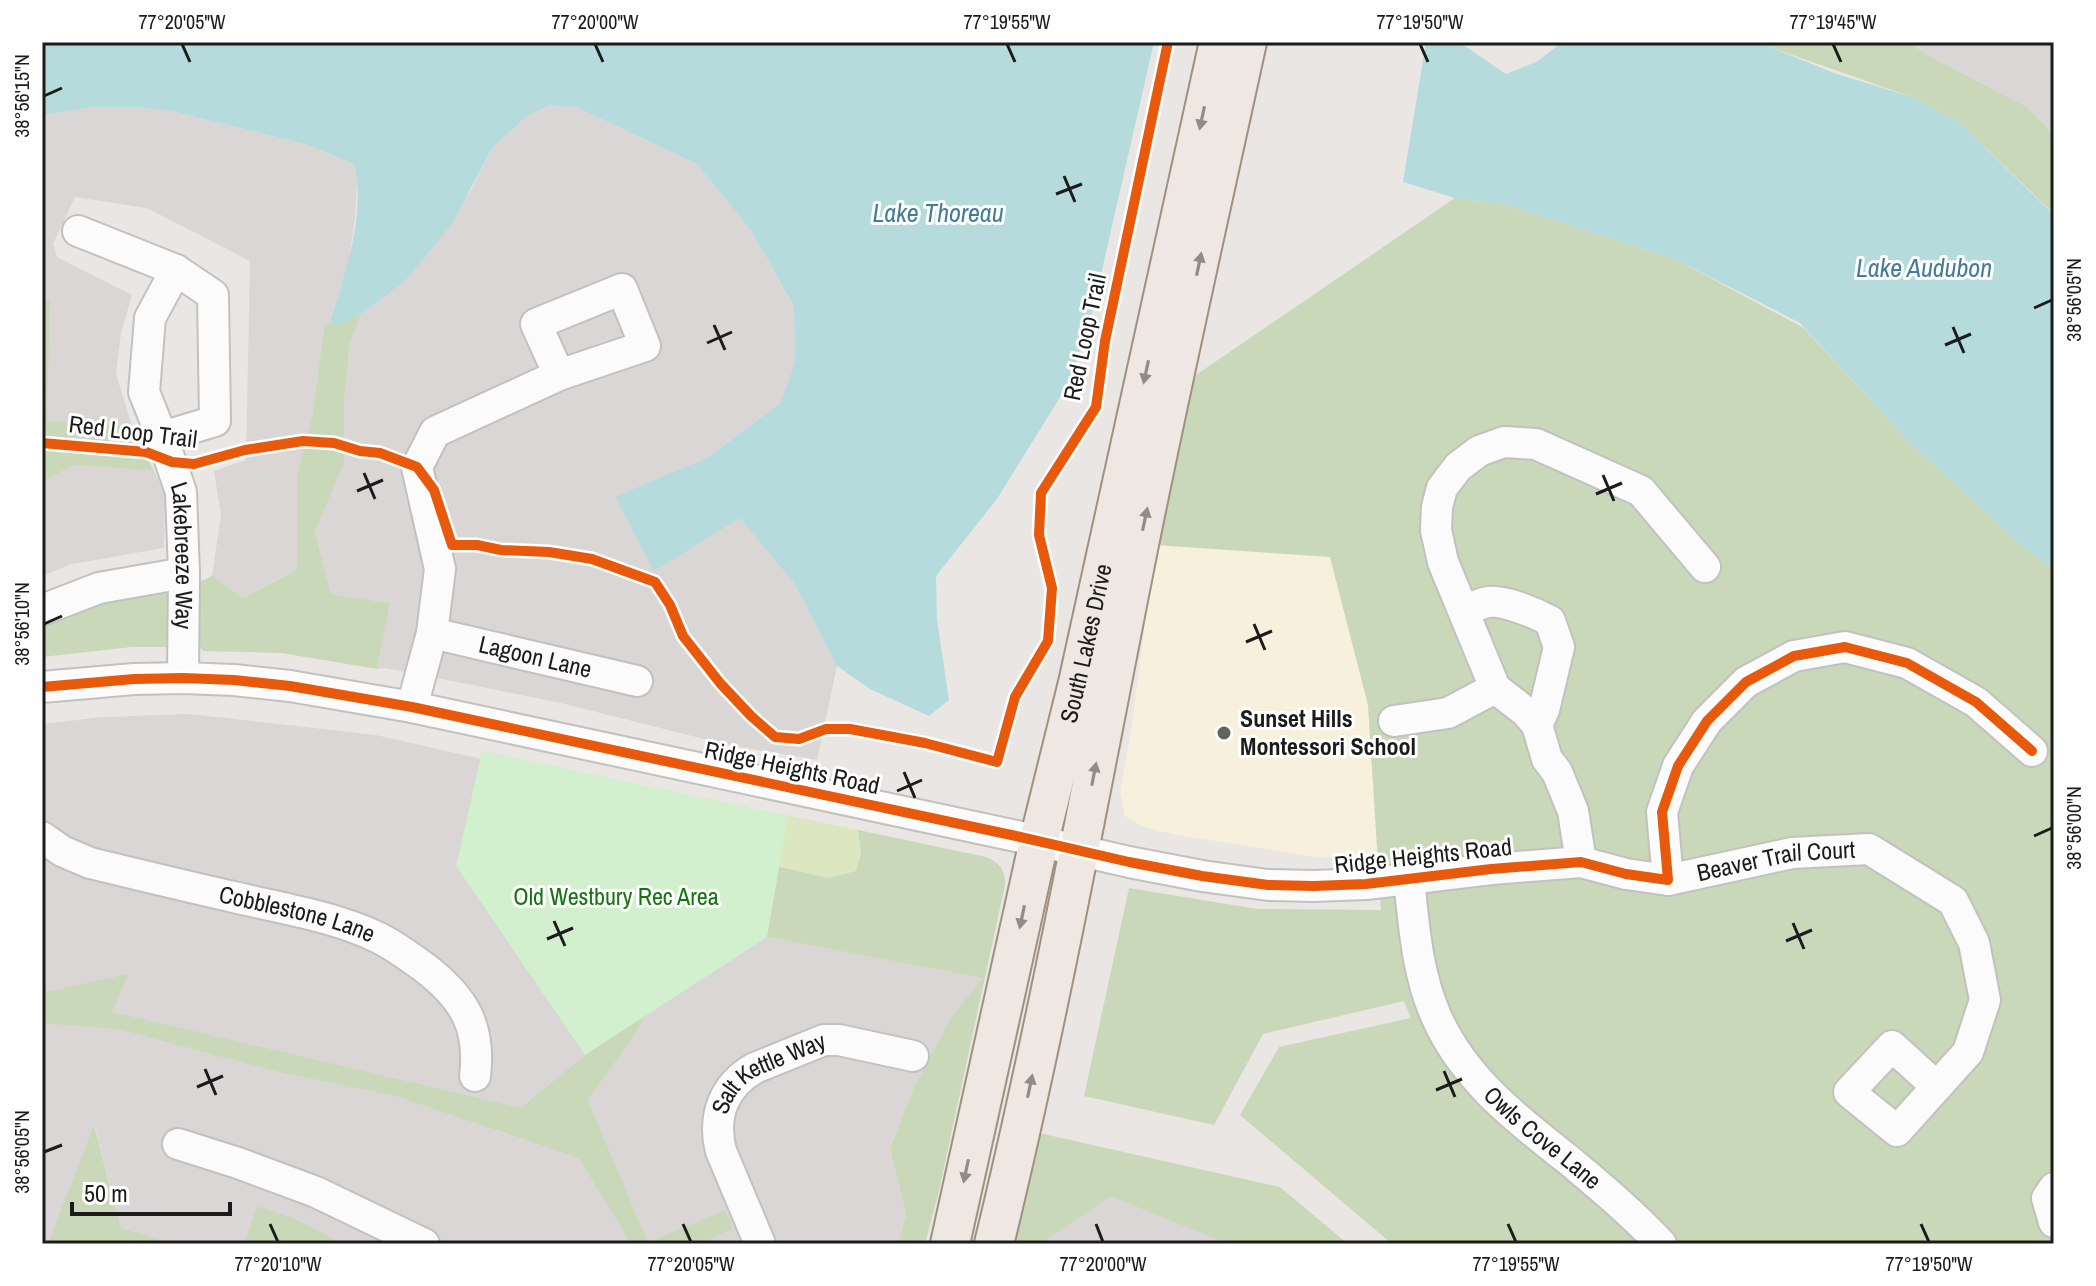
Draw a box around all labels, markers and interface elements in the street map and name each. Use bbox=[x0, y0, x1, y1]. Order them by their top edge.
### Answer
text: 77°20'05"W bbox=[138, 8, 226, 35]
text: 77°20'00"W bbox=[551, 8, 639, 35]
text: 77°19'55"W bbox=[963, 8, 1051, 35]
text: 77°19'50"W bbox=[1376, 8, 1464, 35]
text: 77°19'45"W bbox=[1789, 8, 1877, 35]
text: 38°56'15"N bbox=[8, 54, 35, 138]
one-way arrow bbox=[1195, 106, 1208, 131]
water label: Lake Thoreau bbox=[872, 195, 1004, 230]
water label: Lake Audubon bbox=[1856, 250, 1992, 285]
one-way arrow bbox=[1193, 252, 1206, 277]
text: 38°56'05"N bbox=[2060, 258, 2087, 342]
street label: Red Loop Trail bbox=[1055, 270, 1113, 403]
one-way arrow bbox=[1139, 360, 1152, 385]
street label: Red Loop Trail bbox=[67, 407, 199, 455]
street label: Lakebreeze Way bbox=[164, 477, 201, 630]
one-way arrow bbox=[1139, 506, 1152, 531]
street label: South Lakes Drive bbox=[1052, 561, 1119, 726]
text: 38°56'10"N bbox=[8, 582, 35, 666]
street label: Lagoon Lane bbox=[476, 628, 595, 685]
place label: Sunset Hills Montessori School bbox=[1240, 702, 1416, 762]
marker: Sunset Hills Montessori School bbox=[1215, 724, 1233, 742]
street label: Ridge Heights Road bbox=[702, 733, 883, 801]
one-way arrow bbox=[1089, 761, 1101, 786]
text: 38°56'00"N bbox=[2060, 786, 2087, 870]
street label: Ridge Heights Road bbox=[1333, 830, 1513, 880]
street label: Beaver Trail Court bbox=[1694, 833, 1856, 888]
street label: Cobblestone Lane bbox=[216, 877, 380, 949]
park label: Old Westbury Rec Area bbox=[513, 880, 719, 912]
one-way arrow bbox=[1015, 905, 1028, 930]
street label: Salt Kettle Way bbox=[703, 1024, 830, 1118]
one-way arrow bbox=[1024, 1073, 1037, 1098]
street label: Owls Cove Lane bbox=[1477, 1079, 1609, 1196]
text: 38°56'05"N bbox=[8, 1110, 35, 1194]
one-way arrow bbox=[959, 1159, 972, 1184]
scale bar bbox=[72, 1166, 230, 1216]
text: 50 m bbox=[84, 1177, 128, 1209]
text: 77°20'10"W bbox=[234, 1250, 322, 1277]
text: 77°20'05"W bbox=[647, 1250, 735, 1277]
text: 77°20'00"W bbox=[1059, 1250, 1147, 1277]
text: 77°19'55"W bbox=[1472, 1250, 1560, 1277]
text: 77°19'50"W bbox=[1885, 1250, 1973, 1277]

